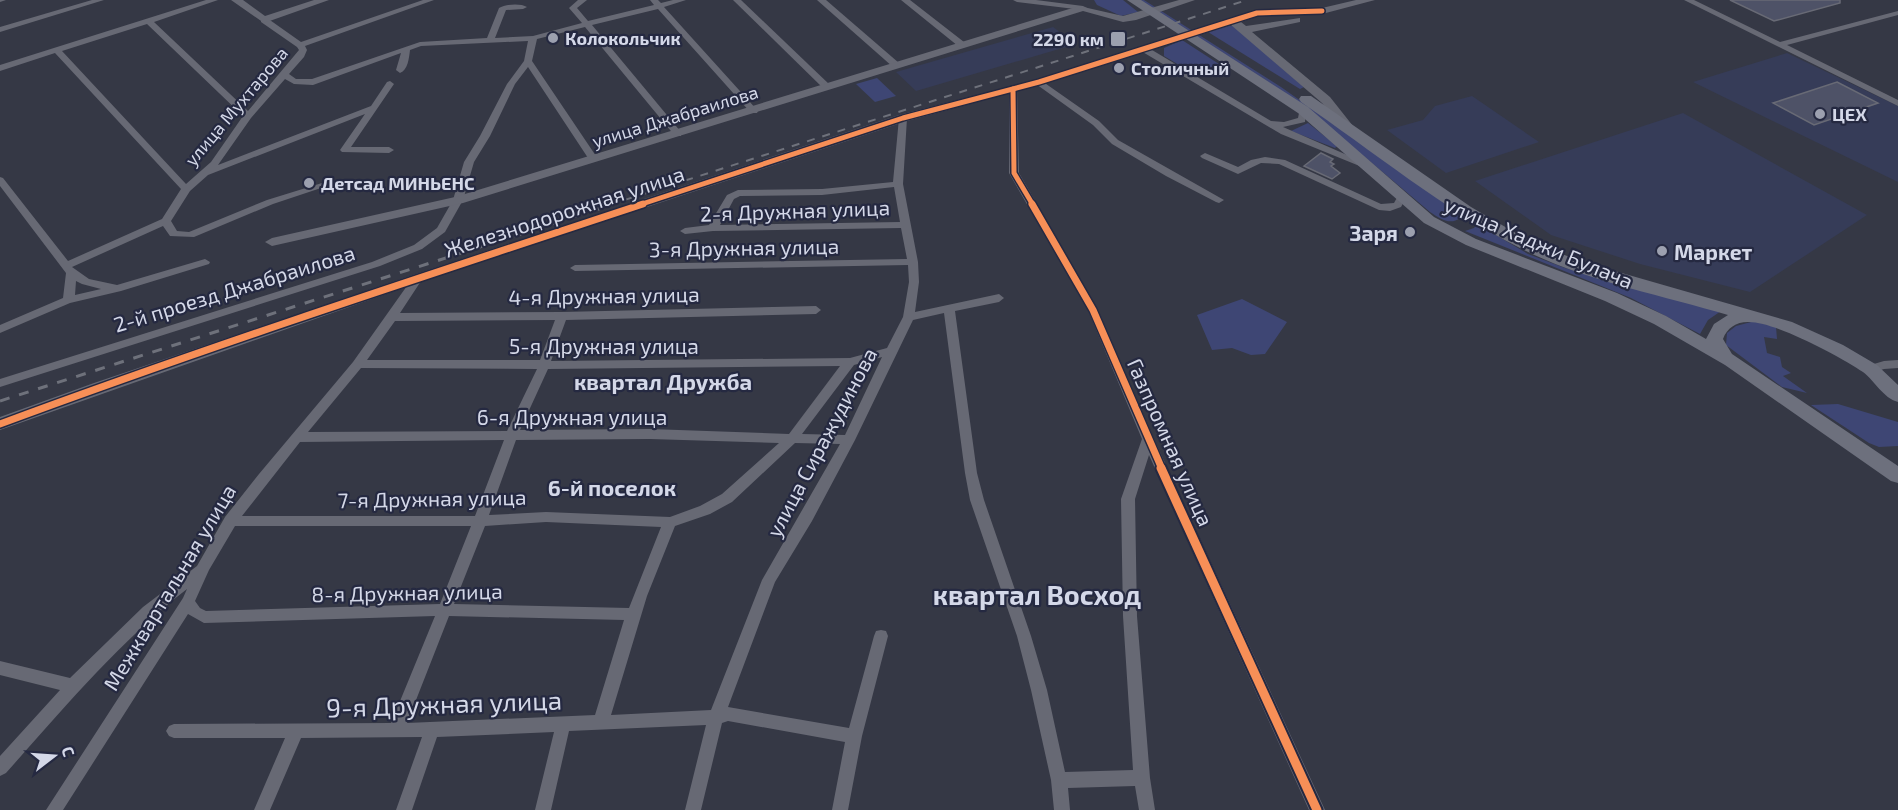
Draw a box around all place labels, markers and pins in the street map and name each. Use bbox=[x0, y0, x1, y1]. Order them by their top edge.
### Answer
place label: Колокольчик bbox=[565, 27, 681, 49]
place label: 2290 км bbox=[1033, 28, 1104, 50]
marker: 2290 км bbox=[1109, 30, 1127, 48]
marker: Колокольчик bbox=[546, 31, 560, 45]
place label: Столичный bbox=[1131, 57, 1229, 79]
marker: Столичный bbox=[1112, 61, 1126, 75]
place label: ЦЕХ bbox=[1832, 103, 1867, 125]
marker: ЦЕХ bbox=[1813, 107, 1827, 121]
place label: Детсад МИНЬЕНС bbox=[321, 172, 475, 194]
marker: Детсад МИНЬЕНС bbox=[302, 176, 316, 190]
place label: Заря bbox=[1350, 220, 1398, 245]
marker: Заря bbox=[1403, 225, 1417, 239]
place label: Маркет bbox=[1674, 239, 1752, 264]
marker: Маркет bbox=[1655, 244, 1669, 258]

